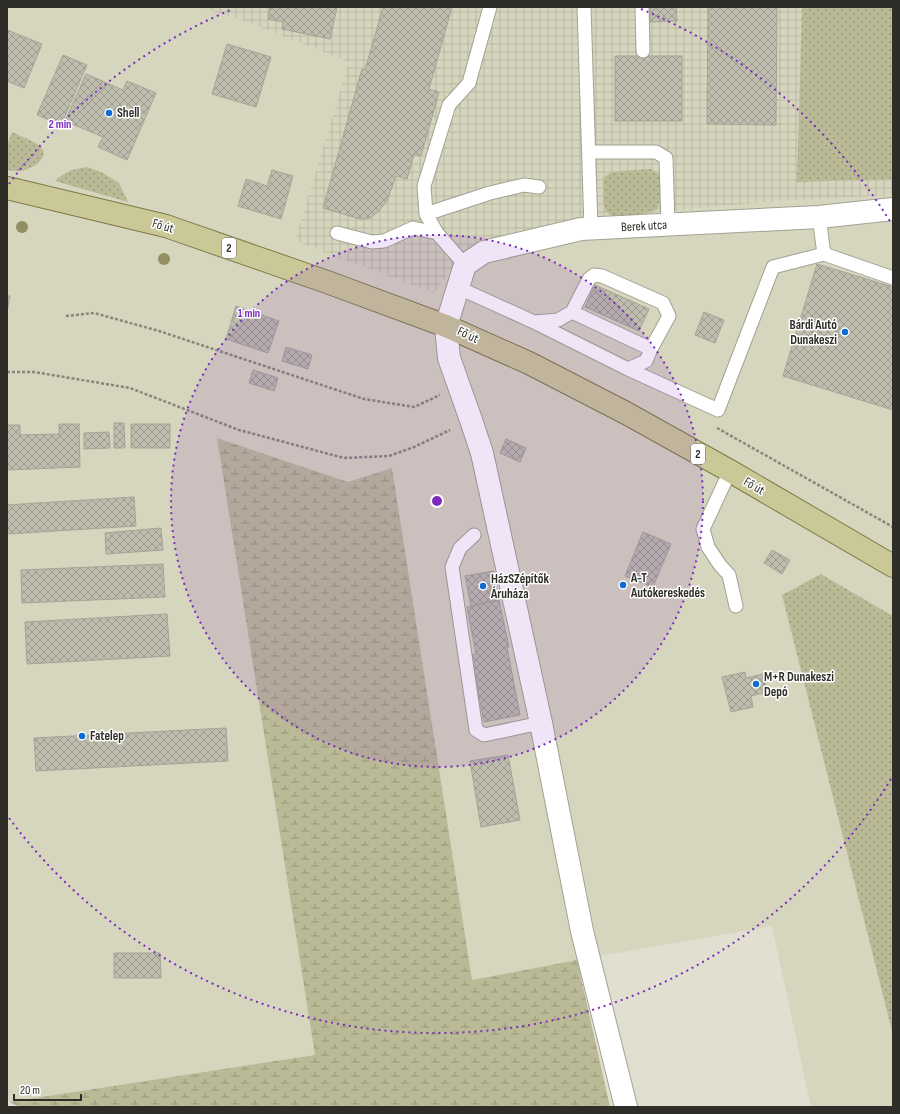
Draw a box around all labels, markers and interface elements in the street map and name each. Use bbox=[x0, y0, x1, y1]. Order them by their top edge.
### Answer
place label: Shell bbox=[117, 105, 140, 121]
marker: Shell bbox=[104, 108, 114, 118]
text: 2 min bbox=[49, 117, 71, 132]
street label: Fő út bbox=[150, 215, 176, 237]
street label: Berek utca bbox=[621, 217, 667, 235]
road number: 2 bbox=[222, 238, 236, 258]
text: 1 min bbox=[238, 306, 260, 321]
place label: Bárdi Autó Dunakeszi bbox=[789, 317, 837, 348]
street label: Fő út bbox=[455, 323, 481, 347]
marker: Bárdi Autó Dunakeszi bbox=[840, 327, 850, 337]
road number: 2 bbox=[691, 444, 705, 464]
street label: Fő út bbox=[741, 474, 767, 498]
centre of rings bbox=[430, 494, 444, 508]
place label: A-T Autókereskedés bbox=[630, 570, 705, 601]
place label: HázSZépítők Áruháza bbox=[490, 571, 549, 602]
marker: A-T Autókereskedés bbox=[618, 580, 628, 590]
marker: HázSZépítők Áruháza bbox=[478, 581, 488, 591]
place label: M+R Dunakeszi Depó bbox=[764, 669, 834, 700]
marker: M+R Dunakeszi Depó bbox=[751, 679, 761, 689]
place label: Fatelep bbox=[90, 728, 124, 744]
marker: Fatelep bbox=[77, 731, 87, 741]
scale bar bbox=[14, 1076, 81, 1102]
text: 20 m bbox=[20, 1083, 40, 1098]

